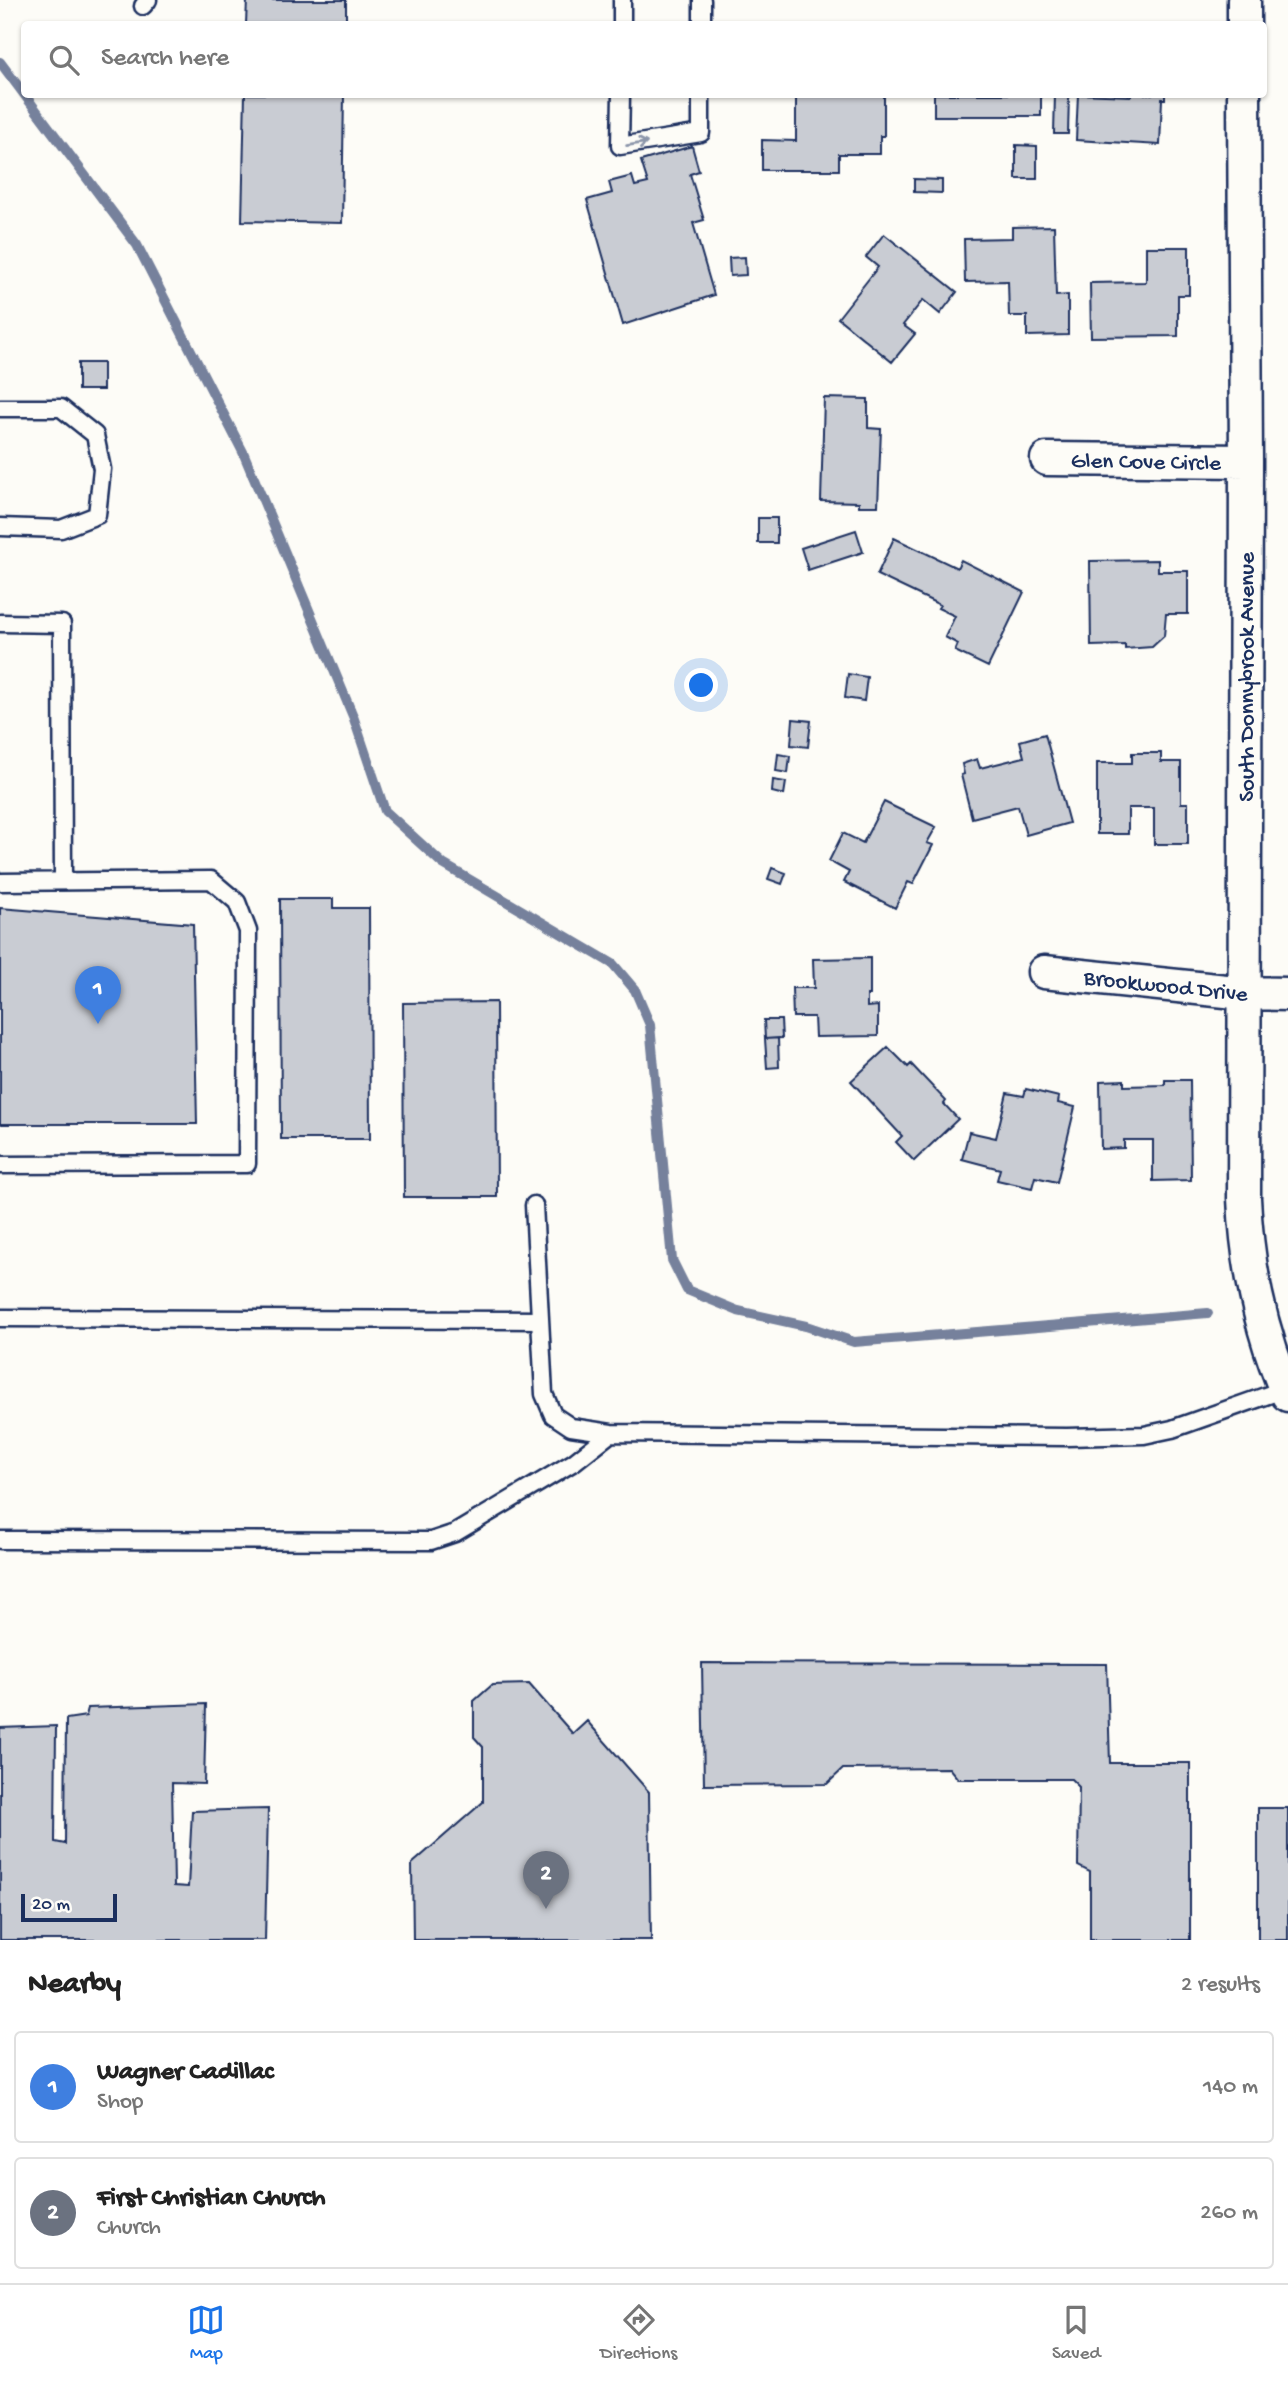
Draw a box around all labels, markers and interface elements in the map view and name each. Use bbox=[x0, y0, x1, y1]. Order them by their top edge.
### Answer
search box bbox=[21, 21, 1267, 98]
icon: search bbox=[45, 41, 83, 79]
text: Search here bbox=[101, 44, 229, 75]
one-way arrow bbox=[625, 137, 648, 150]
street label: Glen Cove Circle bbox=[1071, 449, 1222, 478]
street label: South Donnybrook Avenue bbox=[1235, 551, 1262, 802]
your location bbox=[684, 668, 718, 702]
street label: Brookwood Drive bbox=[1081, 965, 1250, 1010]
pin: 1 bbox=[75, 966, 121, 1024]
pin: 2 bbox=[523, 1851, 569, 1909]
scale bar bbox=[21, 1891, 117, 1923]
text: 20 m bbox=[32, 1894, 70, 1917]
text: Nearby bbox=[28, 1968, 121, 2003]
text: 2 results bbox=[1181, 1972, 1260, 1999]
text: Wagner Cadillac bbox=[97, 2058, 274, 2089]
text: 1 bbox=[48, 2074, 58, 2101]
text: 140 m bbox=[1203, 2074, 1258, 2101]
text: Shop bbox=[97, 2089, 143, 2116]
text: First Christian Church bbox=[97, 2184, 325, 2215]
text: 2 bbox=[47, 2200, 59, 2227]
text: 260 m bbox=[1200, 2200, 1258, 2227]
text: Church bbox=[97, 2215, 161, 2242]
tab: Map bbox=[187, 2301, 225, 2366]
tab: Directions bbox=[600, 2301, 677, 2366]
tab: Saved bbox=[1052, 2301, 1101, 2366]

